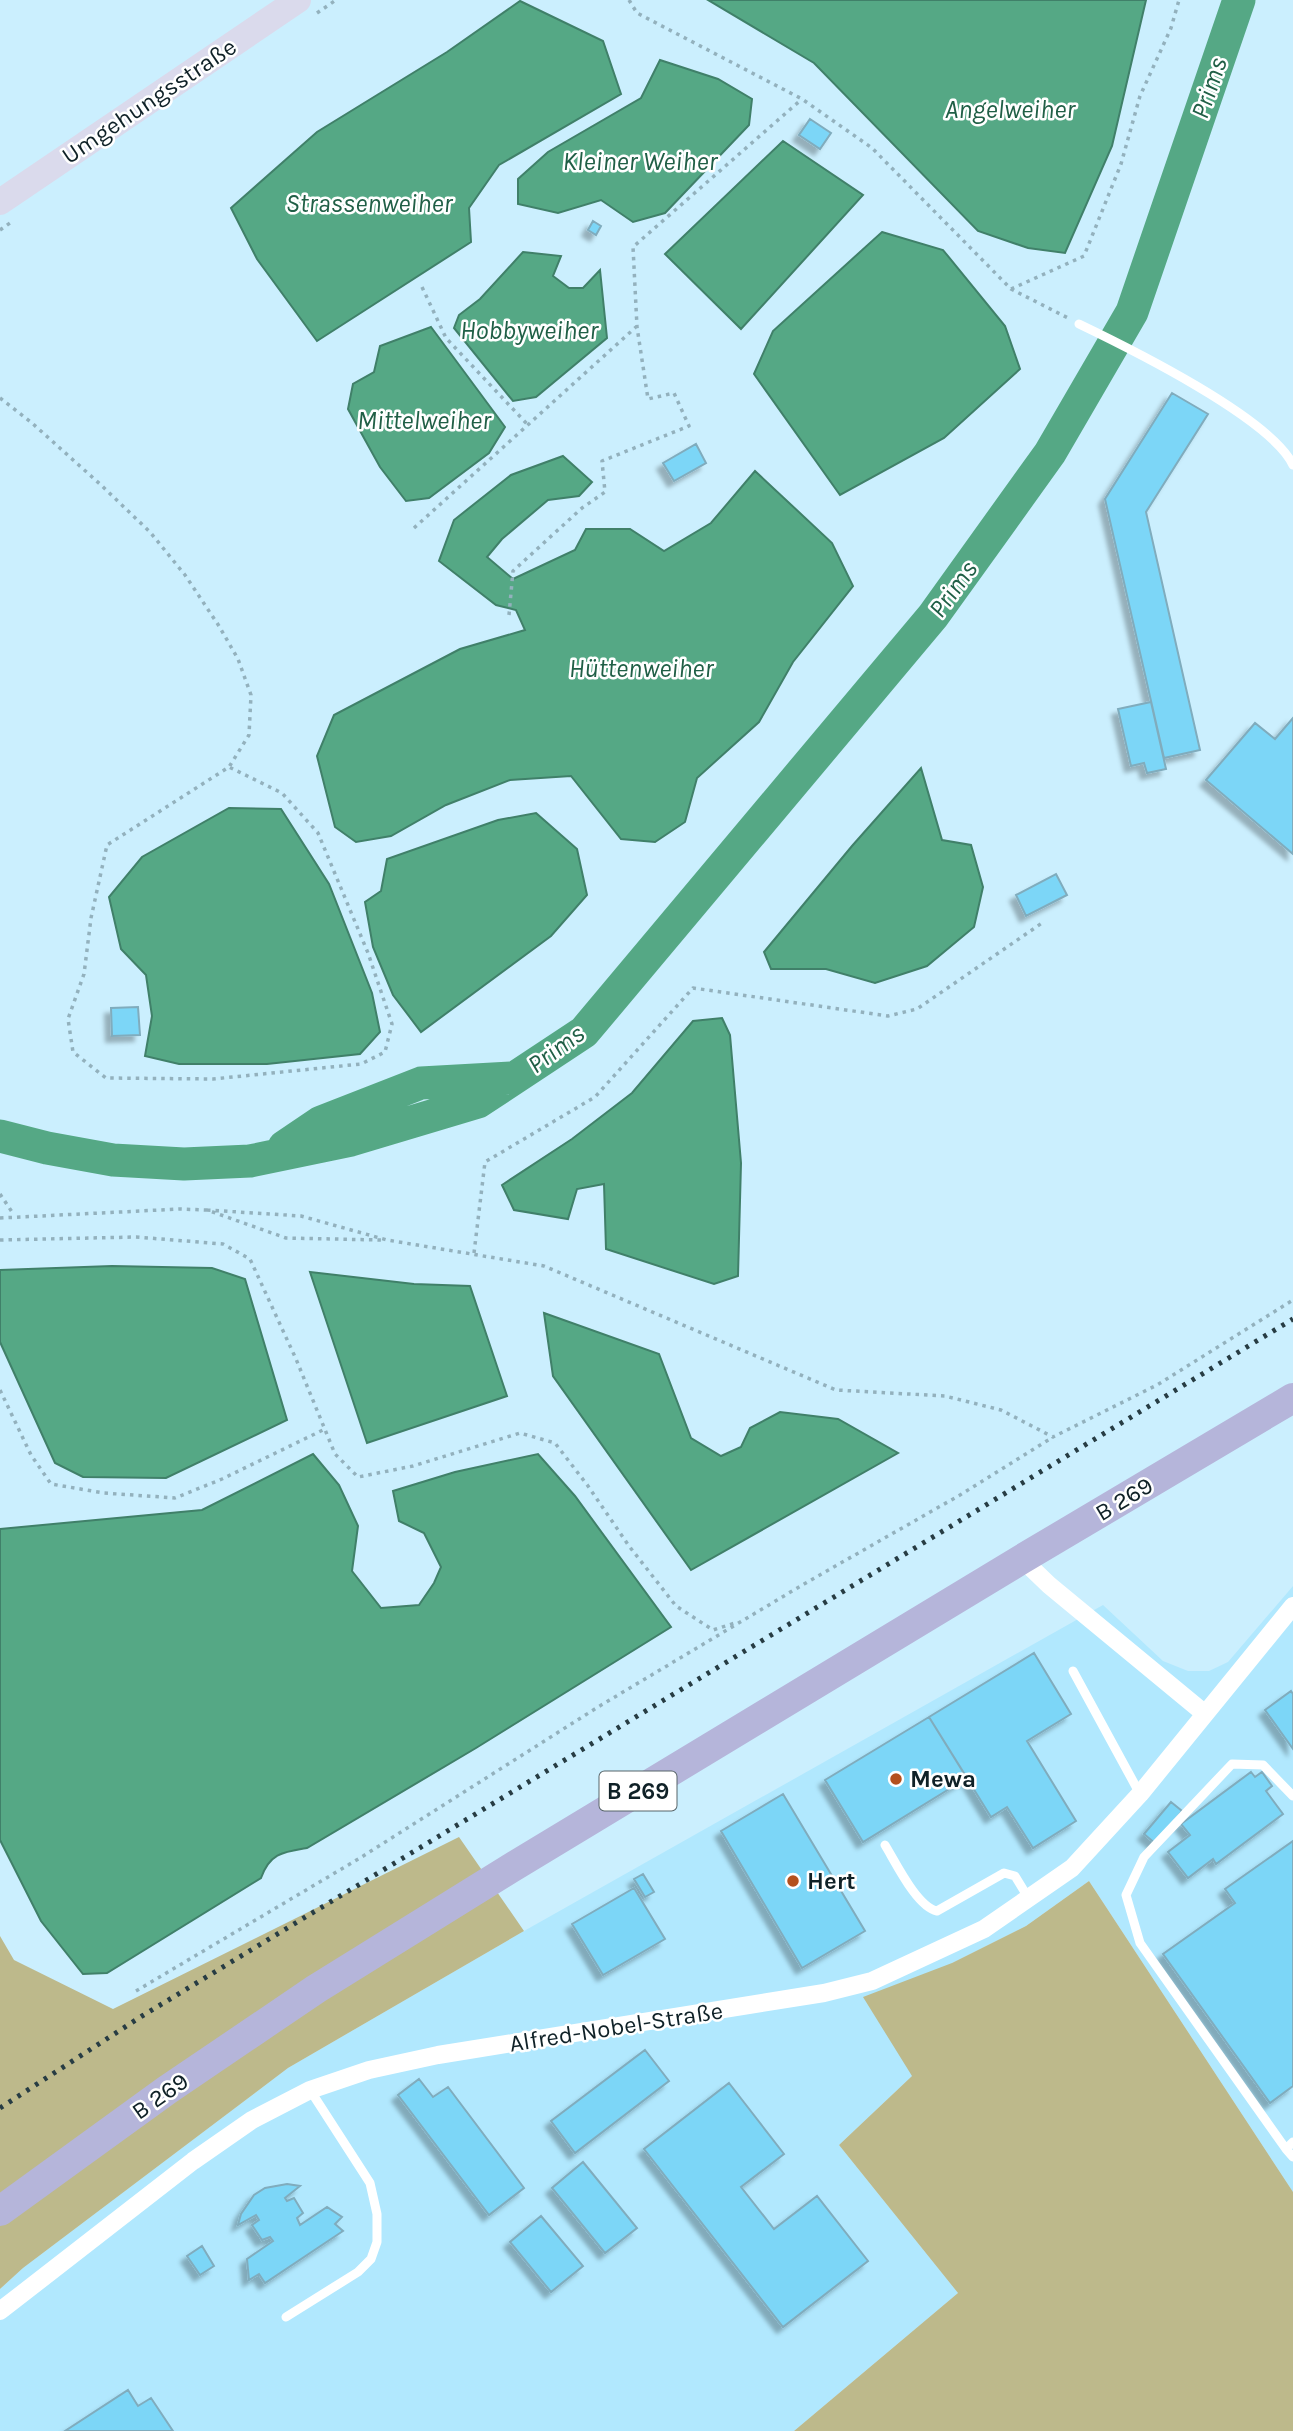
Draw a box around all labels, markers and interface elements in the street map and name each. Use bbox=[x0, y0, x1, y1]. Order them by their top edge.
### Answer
street label: Umgehungsstraße bbox=[57, 32, 241, 170]
water label: Prims bbox=[1184, 53, 1234, 123]
water label: Angelweiher bbox=[945, 94, 1076, 125]
water label: Kleiner Weiher bbox=[563, 146, 718, 177]
water label: Strassenweiher bbox=[286, 188, 453, 219]
water label: Hobbyweiher bbox=[460, 315, 599, 346]
water label: Mittelweiher bbox=[357, 405, 492, 436]
water label: Prims bbox=[922, 554, 984, 624]
water label: Hüttenweiher bbox=[569, 653, 714, 684]
water label: Prims bbox=[521, 1018, 591, 1080]
street label: B 269 bbox=[1090, 1471, 1158, 1527]
place label: Mewa bbox=[910, 1765, 976, 1793]
marker: Mewa bbox=[888, 1771, 904, 1787]
road number: B 269 bbox=[600, 1772, 676, 1811]
place label: Hert bbox=[807, 1867, 856, 1895]
marker: Hert bbox=[785, 1873, 801, 1889]
street label: Alfred-Nobel-Straße bbox=[507, 1996, 725, 2058]
street label: B 269 bbox=[126, 2067, 194, 2125]

